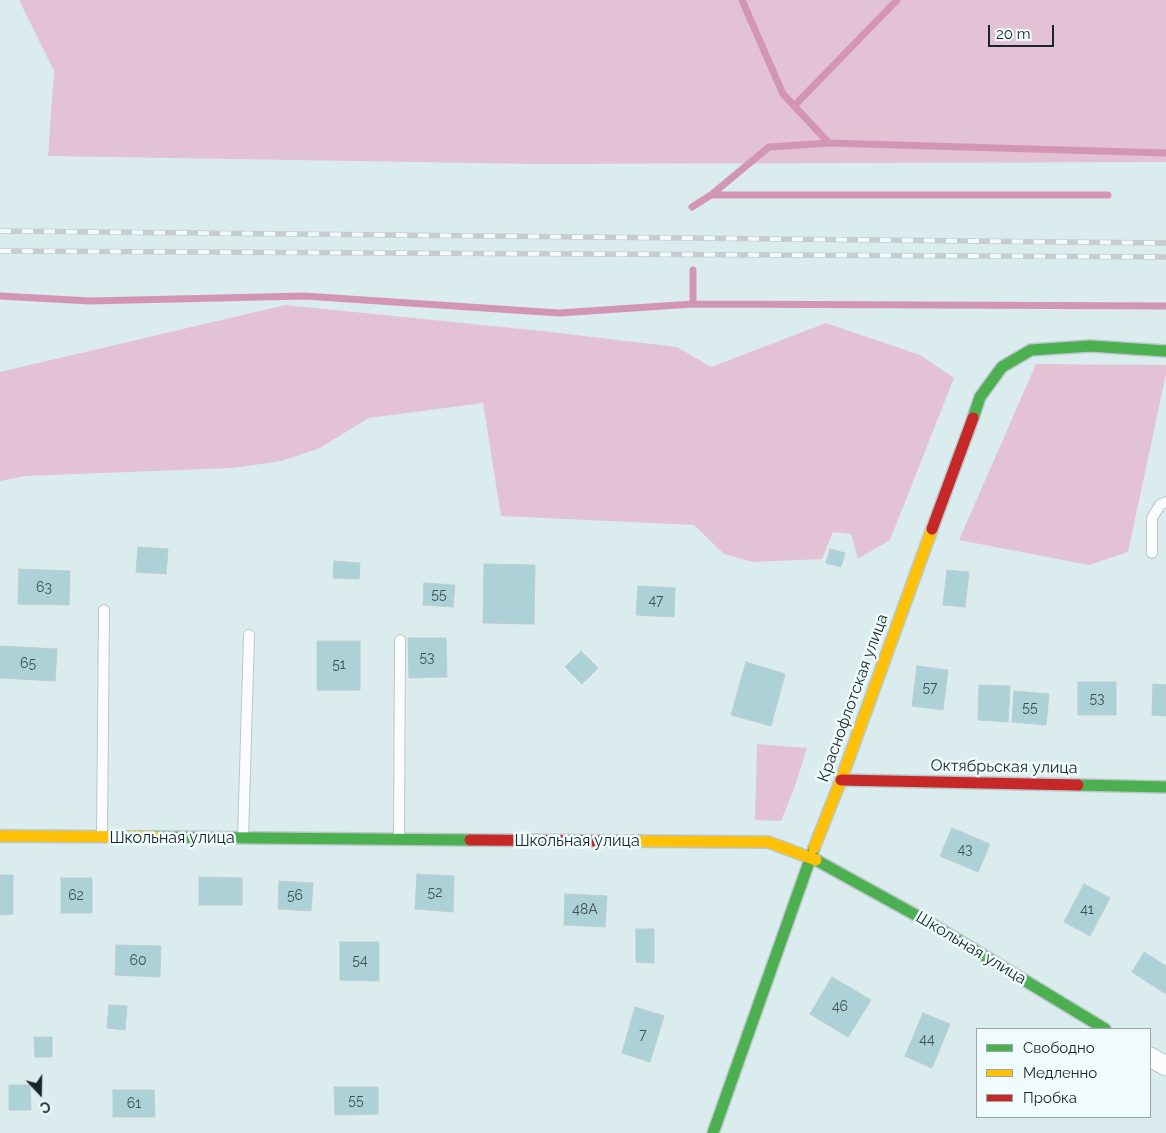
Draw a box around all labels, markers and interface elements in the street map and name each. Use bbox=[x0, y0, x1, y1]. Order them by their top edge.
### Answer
scale bar bbox=[991, 15, 1057, 47]
text: 20 m bbox=[996, 25, 1031, 43]
house number: 63 bbox=[36, 580, 52, 596]
house number: 55 bbox=[431, 587, 447, 603]
house number: 47 bbox=[648, 593, 664, 609]
street label: Краснофлотская улица bbox=[814, 611, 892, 785]
house number: 53 bbox=[419, 650, 435, 666]
house number: 65 bbox=[20, 656, 36, 672]
house number: 51 bbox=[332, 657, 346, 673]
house number: 57 bbox=[922, 680, 938, 696]
house number: 53 bbox=[1089, 691, 1105, 707]
house number: 55 bbox=[1022, 700, 1038, 716]
street label: Октябрьская улица bbox=[930, 756, 1078, 778]
street label: Школьная улица bbox=[109, 828, 235, 848]
street label: Школьная улица bbox=[514, 831, 640, 851]
house number: 43 bbox=[957, 842, 973, 858]
house number: 52 bbox=[428, 885, 442, 901]
house number: 62 bbox=[68, 888, 84, 904]
house number: 56 bbox=[287, 888, 303, 904]
house number: 48А bbox=[572, 902, 598, 918]
house number: 41 bbox=[1080, 902, 1094, 918]
street label: Школьная улица bbox=[912, 908, 1030, 988]
house number: 60 bbox=[129, 953, 147, 969]
house number: 54 bbox=[352, 953, 368, 969]
house number: 46 bbox=[832, 999, 848, 1015]
house number: 7 bbox=[639, 1027, 647, 1043]
legend bbox=[976, 1028, 1151, 1118]
house number: 44 bbox=[919, 1032, 935, 1048]
text: Свободно bbox=[1023, 1039, 1095, 1057]
text: Медленно bbox=[1023, 1064, 1097, 1082]
north arrow bbox=[15, 1068, 65, 1118]
text: Пробка bbox=[1023, 1089, 1077, 1107]
house number: 55 bbox=[348, 1093, 364, 1109]
house number: 61 bbox=[127, 1096, 141, 1112]
text: С bbox=[38, 1098, 53, 1116]

